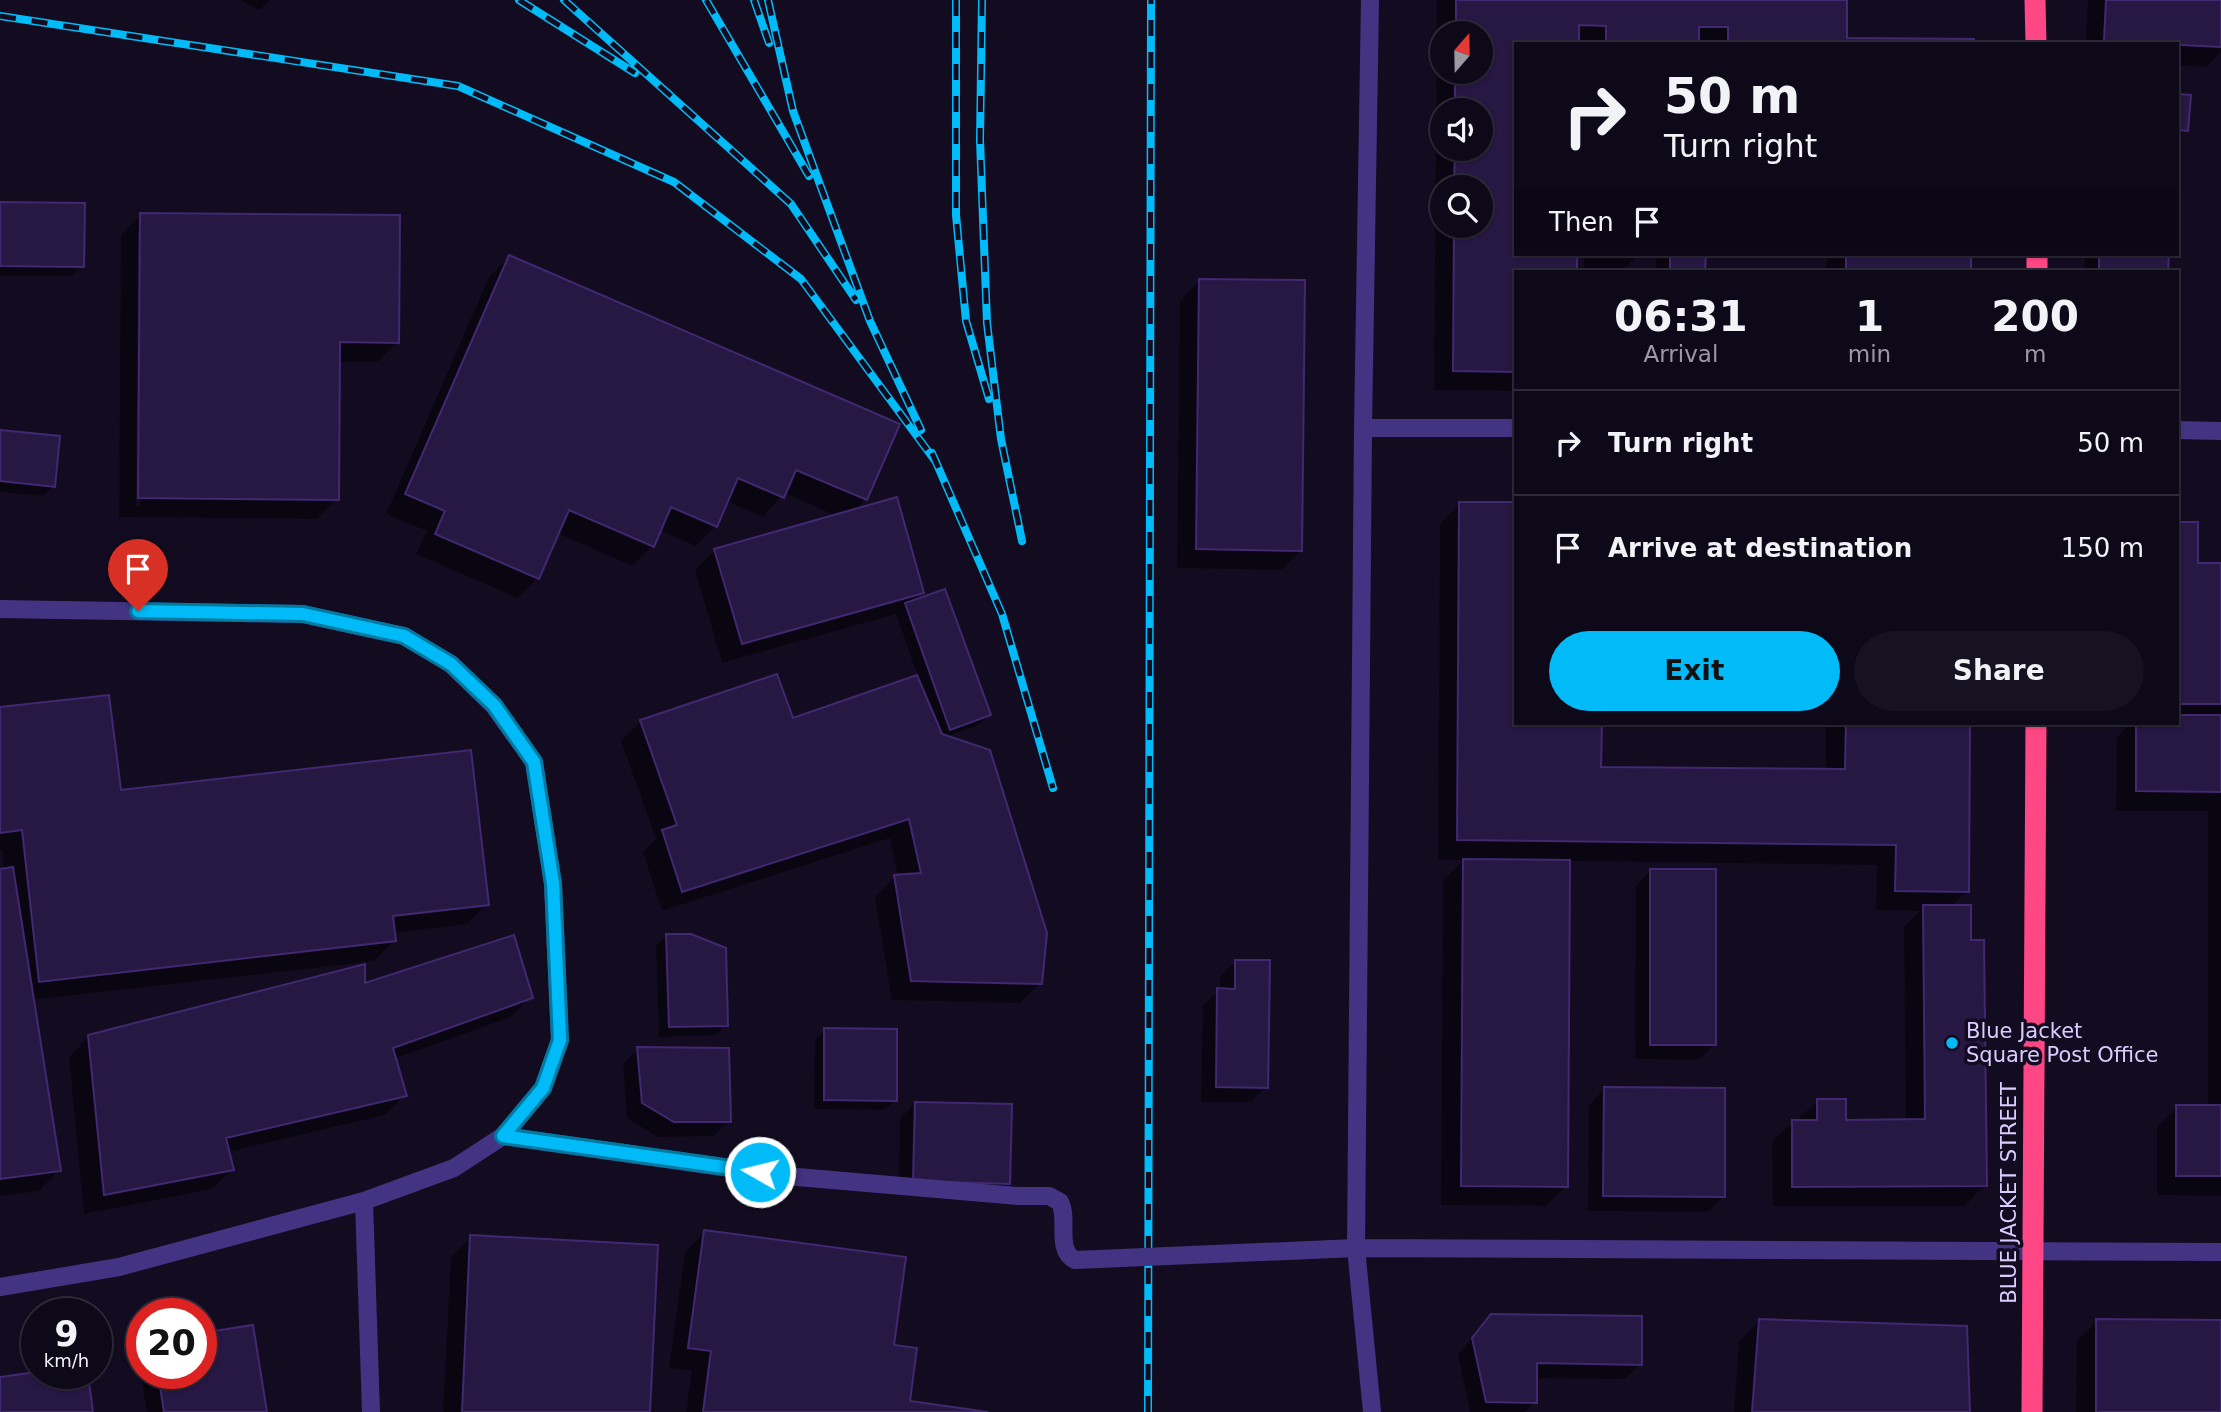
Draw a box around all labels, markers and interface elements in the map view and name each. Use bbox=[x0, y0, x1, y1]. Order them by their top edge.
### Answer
north arrow bbox=[1430, 21, 1493, 84]
map controls bbox=[1430, 21, 1493, 238]
text: 50 m bbox=[1664, 68, 1800, 125]
icon: right bbox=[1549, 70, 1640, 161]
button: sound bbox=[1430, 98, 1493, 161]
text: Turn right bbox=[1664, 127, 1817, 165]
button: search bbox=[1430, 175, 1493, 238]
icon: arrive bbox=[1628, 203, 1666, 241]
text: Then bbox=[1549, 207, 1614, 237]
text: 06:31 bbox=[1614, 292, 1748, 341]
text: 1 bbox=[1855, 292, 1884, 341]
text: 200 bbox=[1991, 292, 2079, 341]
text: Arrival bbox=[1644, 341, 1718, 367]
text: min bbox=[1848, 341, 1891, 367]
text: m bbox=[2024, 341, 2046, 367]
icon: right bbox=[1549, 424, 1587, 462]
text: Turn right bbox=[1608, 428, 1753, 458]
text: 50 m bbox=[2077, 428, 2144, 458]
icon: arrive bbox=[1549, 529, 1587, 567]
text: Arrive at destination bbox=[1608, 533, 1912, 563]
text: 150 m bbox=[2061, 533, 2144, 563]
pin bbox=[108, 539, 168, 611]
icon: arrive bbox=[119, 550, 157, 588]
button: Exit bbox=[1549, 631, 1840, 711]
button: Share bbox=[1854, 631, 2144, 711]
place label: Blue Jacket Square Post Office bbox=[1966, 1019, 2159, 1067]
marker: Blue Jacket Square Post Office bbox=[1944, 1035, 1960, 1051]
street label: BLUE JACKET STREET bbox=[1997, 1082, 2021, 1304]
position arrow bbox=[723, 1135, 797, 1209]
speed limit sign: 20 bbox=[126, 1298, 217, 1389]
text: 9 bbox=[54, 1314, 79, 1354]
text: km/h bbox=[44, 1350, 89, 1371]

